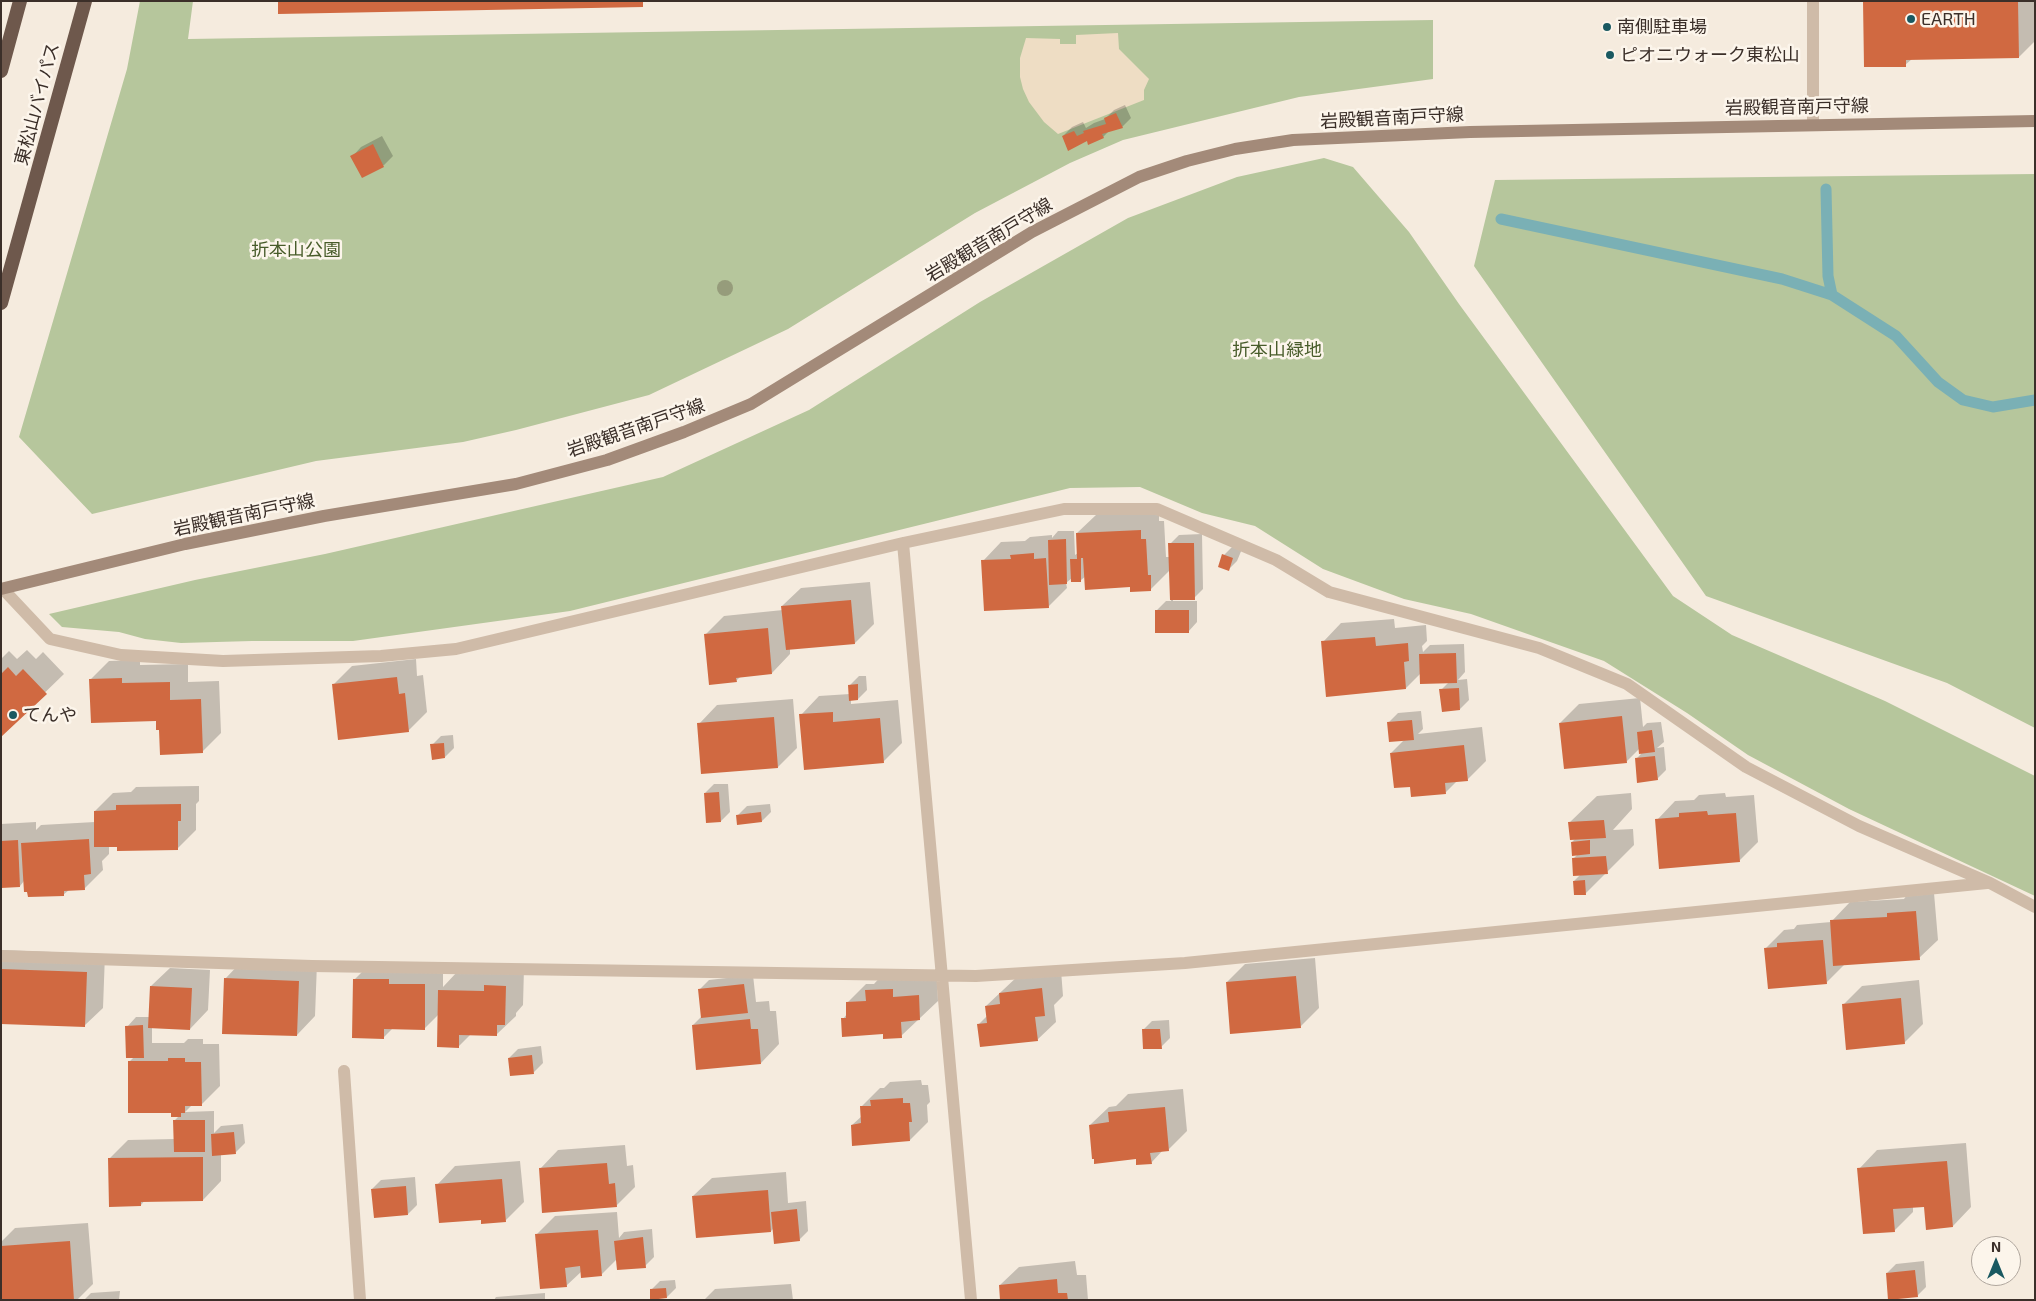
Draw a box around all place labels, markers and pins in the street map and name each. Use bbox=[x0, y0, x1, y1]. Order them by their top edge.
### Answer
place label: EARTH bbox=[1921, 8, 1976, 30]
marker: EARTH bbox=[1905, 13, 1917, 25]
place label: 南側駐車場 bbox=[1617, 16, 1707, 38]
marker: 南側駐車場 bbox=[1601, 21, 1613, 33]
place label: ピオニウォーク東松山 bbox=[1620, 44, 1800, 66]
marker: ピオニウォーク東松山 bbox=[1604, 49, 1616, 61]
place label: てんや bbox=[23, 704, 77, 726]
marker: てんや bbox=[7, 709, 19, 721]

